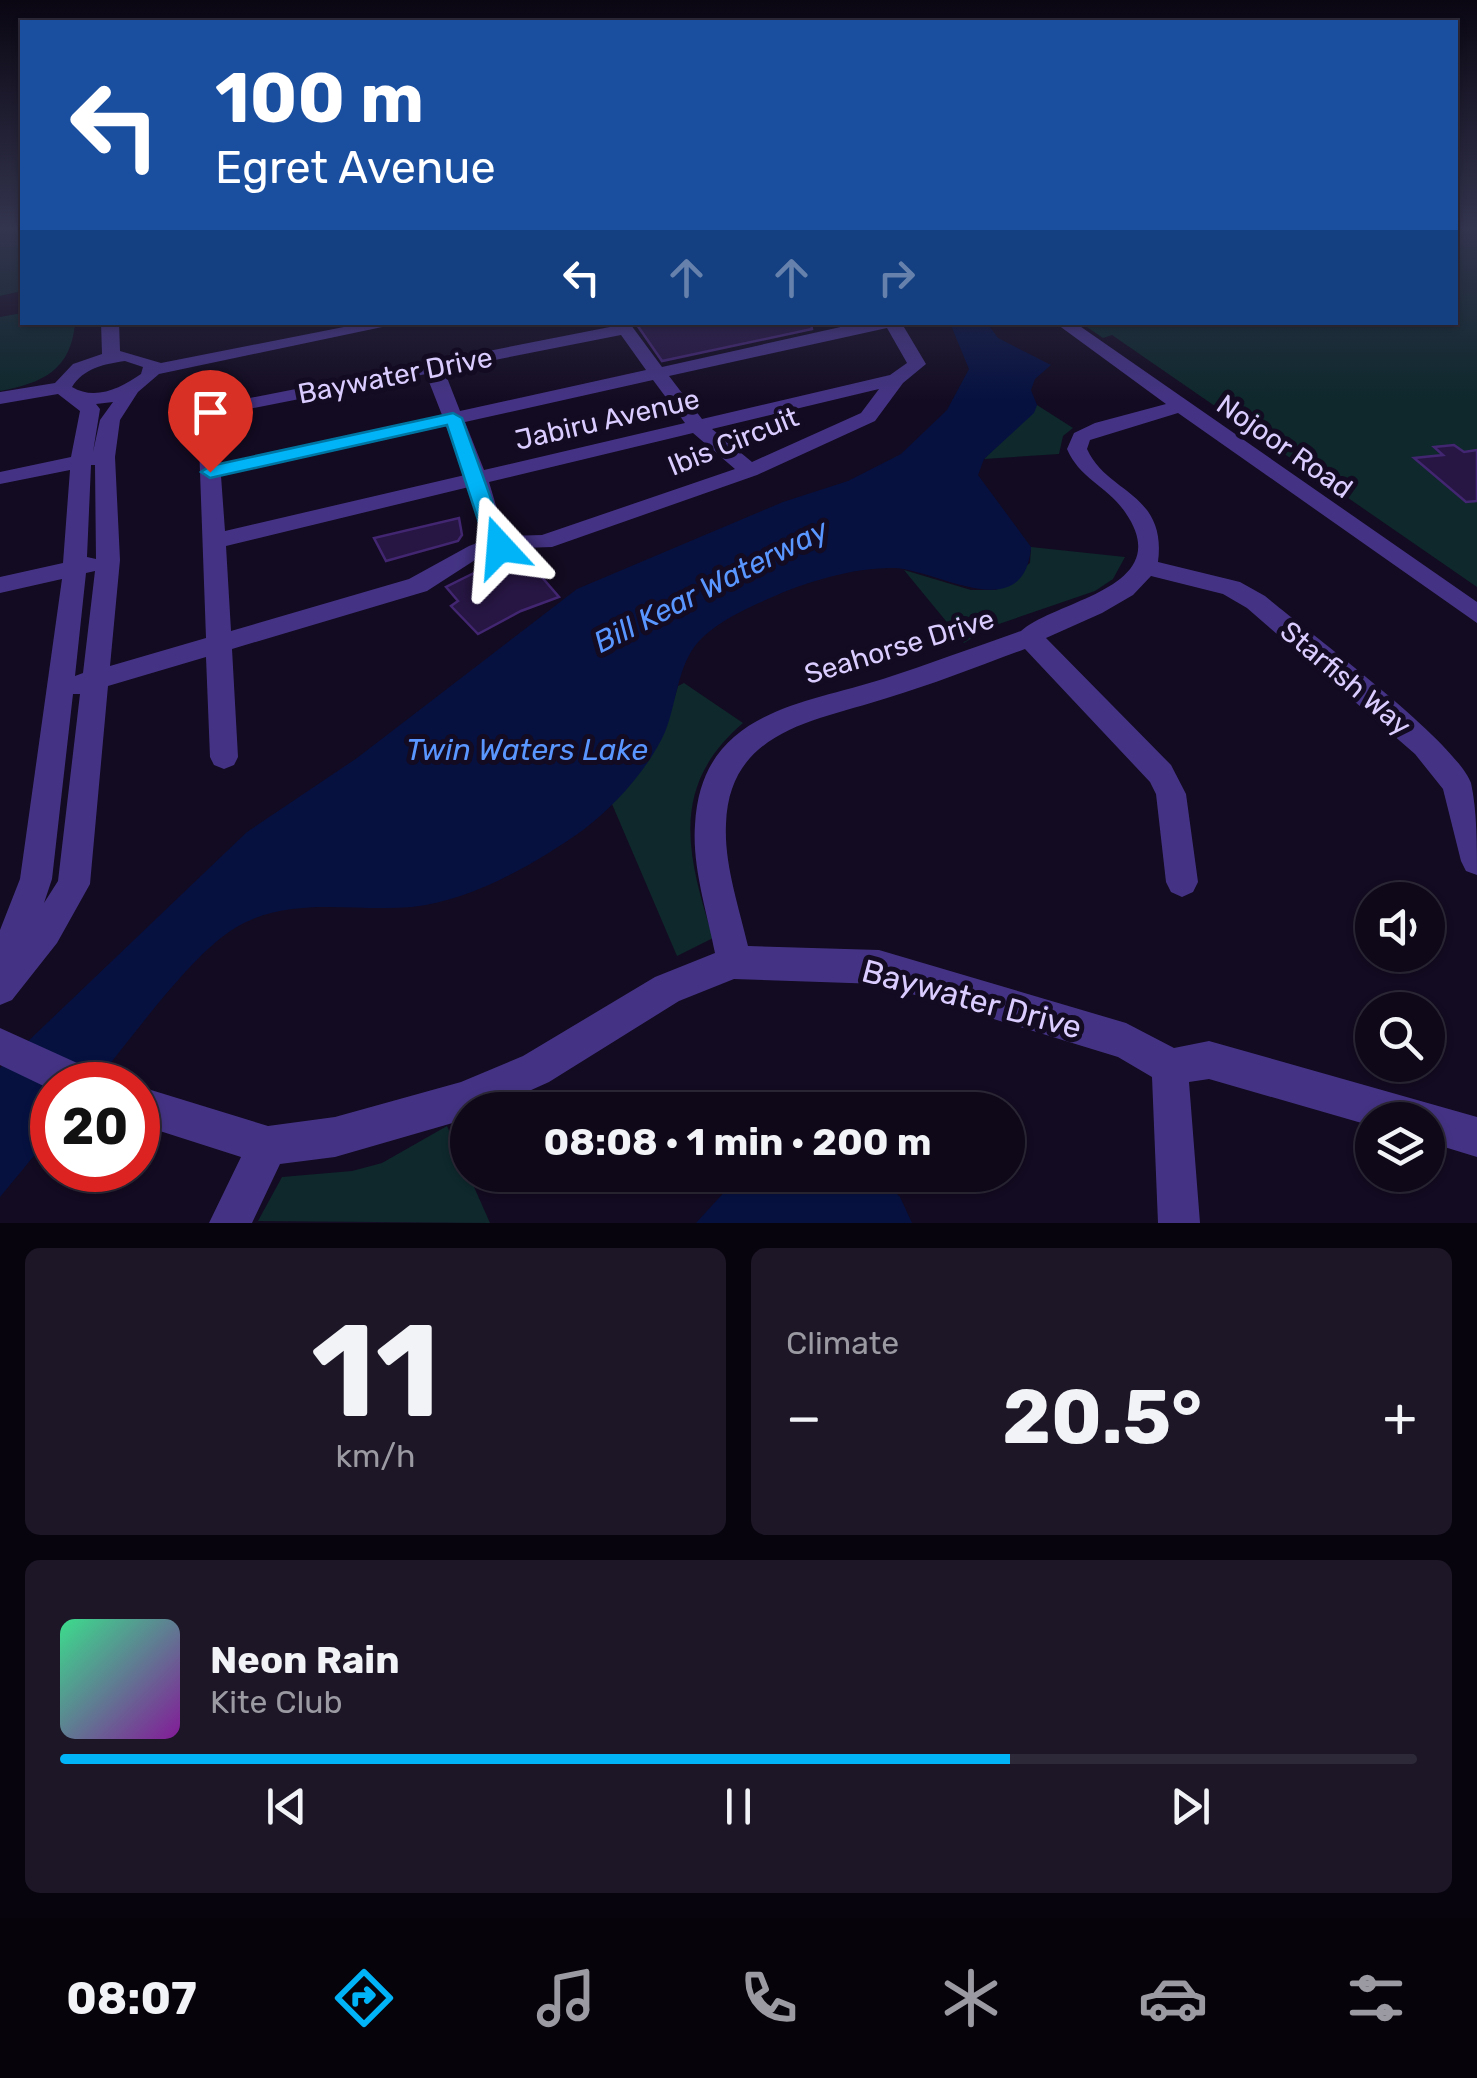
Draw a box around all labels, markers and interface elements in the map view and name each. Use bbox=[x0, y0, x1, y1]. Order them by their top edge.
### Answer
text: 100 m bbox=[215, 57, 424, 140]
icon: left bbox=[50, 60, 180, 190]
text: Egret Avenue bbox=[215, 141, 496, 194]
icon: left bbox=[554, 250, 609, 305]
icon: ahead bbox=[659, 250, 714, 305]
icon: ahead bbox=[764, 250, 819, 305]
icon: right bbox=[869, 250, 924, 305]
street label: Baywater Drive bbox=[295, 340, 495, 411]
pin bbox=[168, 370, 253, 473]
street label: Jabiru Avenue bbox=[512, 382, 703, 457]
icon: arrive bbox=[183, 385, 238, 440]
street label: Nojoor Road bbox=[1211, 388, 1359, 505]
street label: Ibis Circuit bbox=[663, 400, 803, 483]
position arrow bbox=[448, 495, 552, 599]
water label: Bill Kear Waterway bbox=[588, 511, 835, 661]
street label: Seahorse Drive bbox=[800, 602, 998, 691]
street label: Starfish Way bbox=[1274, 614, 1418, 742]
water label: Twin Waters Lake bbox=[406, 732, 648, 768]
map controls bbox=[1355, 882, 1445, 1192]
button: sound bbox=[1355, 882, 1445, 972]
street label: Baywater Drive bbox=[858, 951, 1086, 1047]
button: search bbox=[1355, 992, 1445, 1082]
speed limit sign: 20 bbox=[30, 1062, 160, 1192]
button: layers bbox=[1355, 1102, 1445, 1192]
text: 08:08 · 1 min · 200 m bbox=[543, 1119, 932, 1165]
text: 11 bbox=[311, 1294, 440, 1449]
text: Climate bbox=[786, 1324, 899, 1362]
text: 20.5° bbox=[1002, 1373, 1202, 1462]
text: − bbox=[786, 1385, 822, 1450]
text: + bbox=[1383, 1385, 1417, 1450]
text: km/h bbox=[336, 1437, 415, 1475]
text: Neon Rain bbox=[210, 1637, 400, 1683]
text: Kite Club bbox=[210, 1683, 343, 1721]
icon: previous bbox=[259, 1779, 314, 1834]
icon: pause bbox=[711, 1779, 766, 1834]
icon: next bbox=[1163, 1779, 1218, 1834]
icon: directions bbox=[329, 1963, 399, 2033]
icon: music bbox=[531, 1963, 601, 2033]
icon: phone bbox=[734, 1963, 804, 2033]
icon: climate bbox=[936, 1963, 1006, 2033]
icon: car bbox=[1138, 1963, 1208, 2033]
icon: filters bbox=[1341, 1963, 1411, 2033]
text: 08:07 bbox=[66, 1972, 197, 2025]

